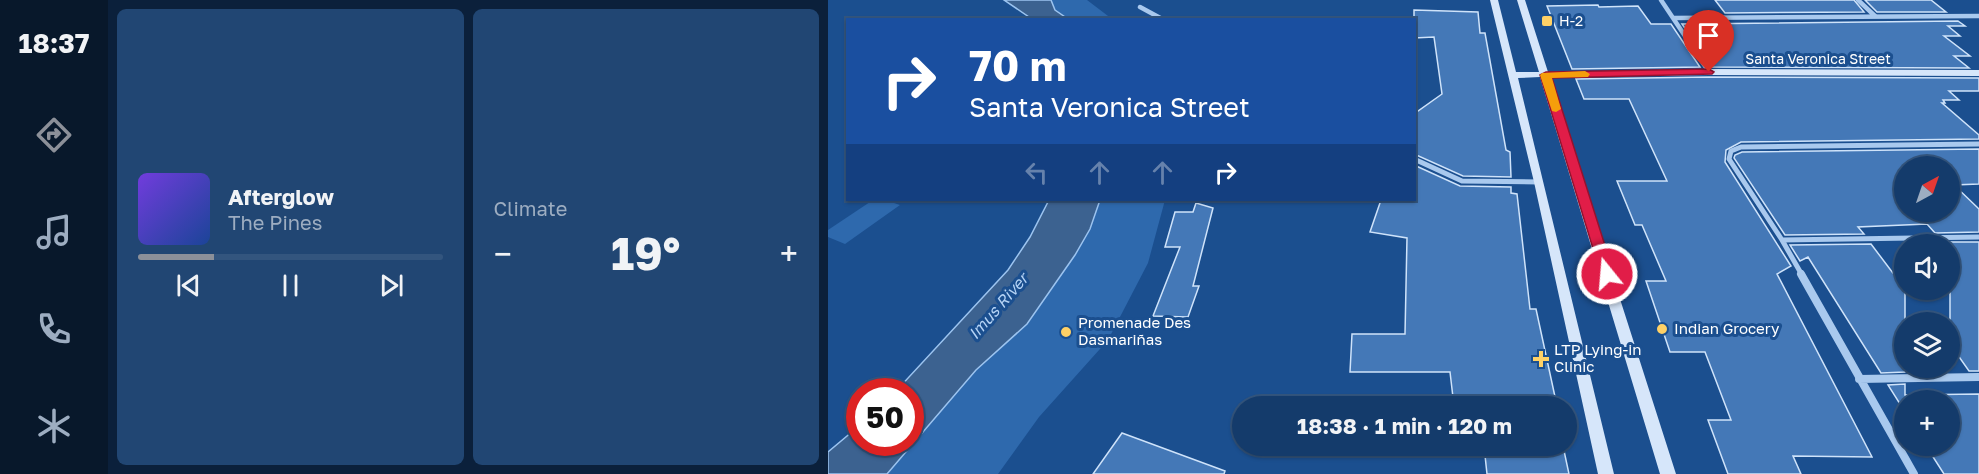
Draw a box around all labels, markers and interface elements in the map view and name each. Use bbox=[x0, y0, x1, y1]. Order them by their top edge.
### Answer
pin bbox=[1683, 10, 1734, 72]
place label: H-2 bbox=[1559, 12, 1583, 29]
marker: H-2 bbox=[1540, 14, 1554, 28]
icon: arrive bbox=[1692, 19, 1725, 52]
text: 18:37 bbox=[18, 27, 90, 59]
text: 70 m bbox=[969, 40, 1066, 90]
icon: right bbox=[870, 42, 948, 120]
street label: Santa Veronica Street bbox=[1745, 50, 1891, 67]
text: Santa Veronica Street bbox=[969, 91, 1250, 123]
icon: directions bbox=[33, 114, 75, 156]
icon: left bbox=[1020, 156, 1053, 189]
icon: ahead bbox=[1083, 156, 1116, 189]
icon: ahead bbox=[1146, 156, 1179, 189]
icon: right bbox=[1209, 156, 1242, 189]
north arrow bbox=[1894, 156, 1960, 222]
map controls bbox=[1894, 156, 1960, 456]
text: Afterglow bbox=[228, 183, 334, 210]
text: Climate bbox=[494, 196, 567, 220]
text: The Pines bbox=[228, 210, 322, 234]
icon: music bbox=[33, 211, 75, 253]
text: 19° bbox=[611, 226, 680, 280]
text: − bbox=[494, 234, 512, 273]
text: + bbox=[780, 234, 798, 273]
button: sound bbox=[1894, 234, 1960, 300]
position arrow bbox=[1575, 242, 1639, 306]
water label: Imus River bbox=[964, 267, 1034, 343]
icon: previous bbox=[172, 269, 205, 302]
icon: pause bbox=[274, 269, 307, 302]
icon: next bbox=[375, 269, 408, 302]
icon: phone bbox=[33, 308, 75, 350]
button: layers bbox=[1894, 312, 1960, 378]
place label: Promenade Des Dasmariñas bbox=[1078, 313, 1191, 348]
place label: Indian Grocery bbox=[1674, 319, 1780, 337]
marker: Indian Grocery bbox=[1655, 322, 1669, 336]
marker: Promenade Des Dasmariñas bbox=[1059, 325, 1073, 339]
place label: LTP Lying-in Clinic bbox=[1554, 340, 1641, 375]
marker: LTP Lying-in Clinic bbox=[1532, 350, 1550, 368]
speed limit sign: 50 bbox=[846, 378, 924, 456]
button: + bbox=[1894, 390, 1960, 456]
icon: climate bbox=[33, 405, 75, 447]
text: 18:38 · 1 min · 120 m bbox=[1297, 412, 1512, 439]

